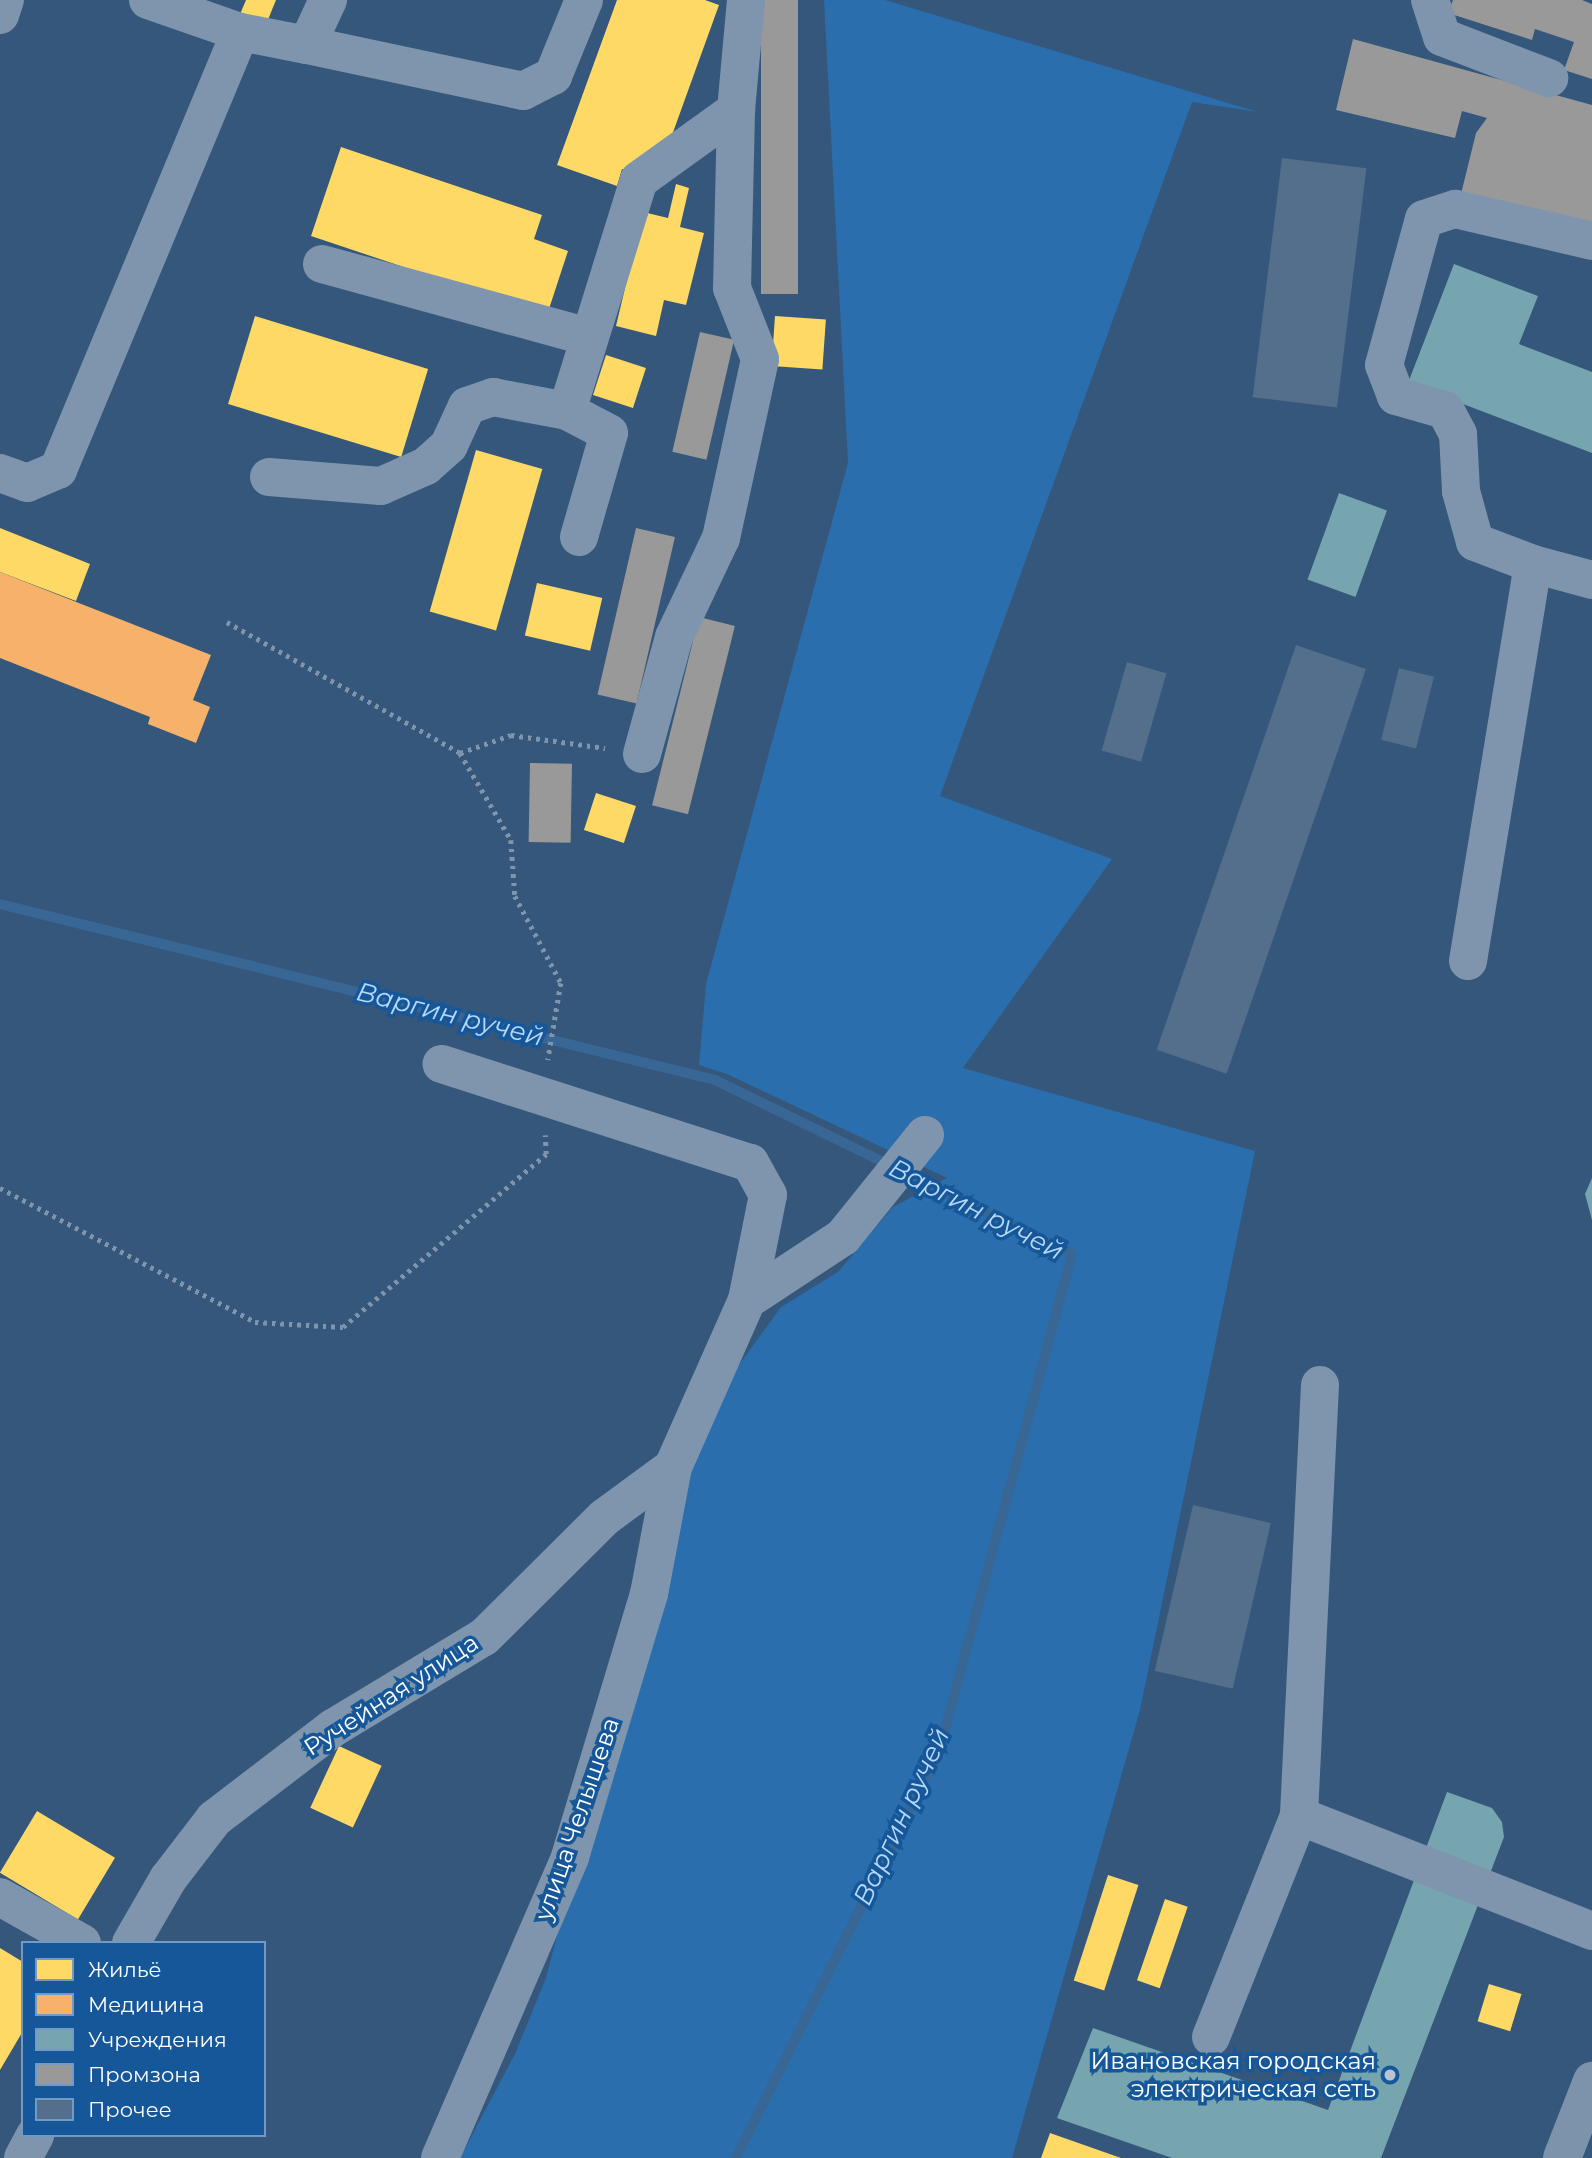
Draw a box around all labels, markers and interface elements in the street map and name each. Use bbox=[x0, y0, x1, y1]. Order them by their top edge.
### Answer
water label: Варгин ручей bbox=[353, 977, 547, 1053]
water label: Варгин ручей bbox=[884, 1153, 1068, 1267]
street label: Ручейная улица bbox=[298, 1628, 484, 1762]
street label: улица Челышева bbox=[529, 1714, 625, 1924]
water label: Варгин ручей bbox=[847, 1724, 957, 1910]
legend bbox=[21, 1941, 266, 2137]
text: Жильё bbox=[88, 1957, 162, 1982]
text: Медицина bbox=[88, 1992, 204, 2017]
text: Учреждения bbox=[88, 2027, 227, 2052]
place label: Ивановская городская электрическая сеть bbox=[1090, 2047, 1376, 2103]
text: Промзона bbox=[88, 2062, 201, 2087]
marker: Ивановская городская электрическая сеть bbox=[1382, 2067, 1398, 2083]
text: Прочее bbox=[88, 2097, 172, 2122]

